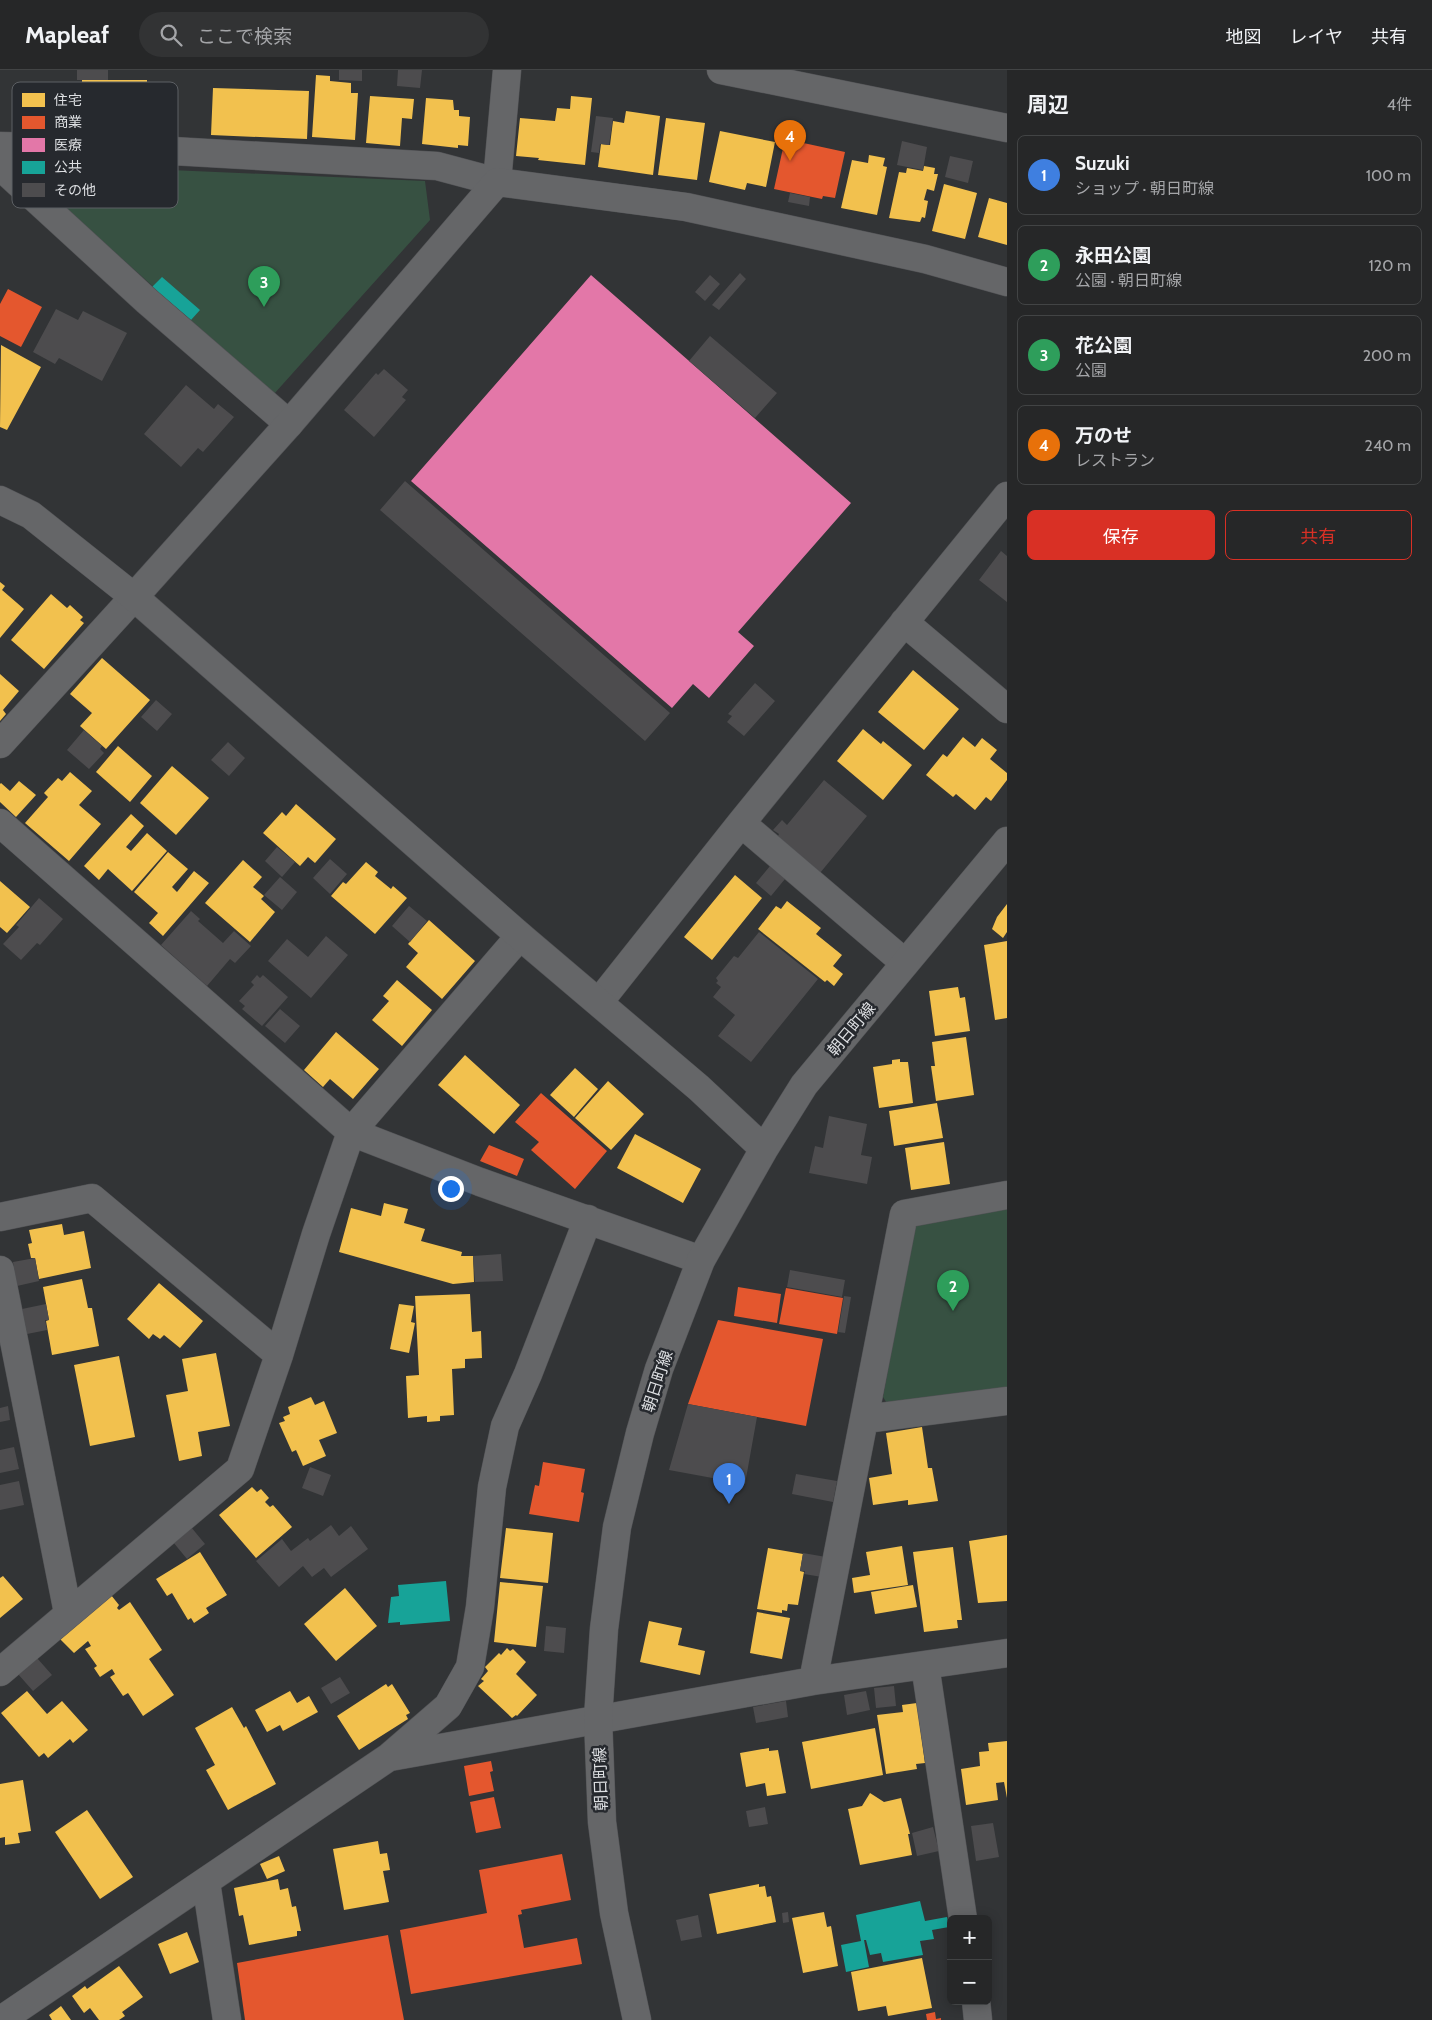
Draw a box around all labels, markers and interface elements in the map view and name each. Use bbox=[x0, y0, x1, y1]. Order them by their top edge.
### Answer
search box bbox=[139, 12, 489, 57]
text: Mapleaf bbox=[25, 20, 109, 49]
icon: search bbox=[157, 21, 185, 49]
text: ここで検索 bbox=[197, 25, 292, 48]
text: 地図 bbox=[1226, 26, 1262, 48]
text: レイヤ bbox=[1290, 26, 1343, 48]
text: 共有 bbox=[1371, 26, 1407, 48]
legend bbox=[12, 82, 178, 208]
text: 住宅 bbox=[54, 91, 82, 109]
text: 周辺 bbox=[1027, 92, 1069, 117]
text: 4件 bbox=[1387, 95, 1412, 114]
text: 商業 bbox=[54, 113, 82, 131]
pin: 4 bbox=[774, 120, 806, 161]
text: 医療 bbox=[54, 136, 82, 154]
text: Suzuki bbox=[1075, 152, 1130, 175]
text: 公共 bbox=[54, 158, 82, 176]
text: 1 bbox=[1041, 166, 1047, 185]
text: 100 m bbox=[1366, 166, 1411, 185]
text: ショップ · 朝日町線 bbox=[1075, 179, 1214, 198]
text: その他 bbox=[54, 181, 96, 199]
text: 永田公園 bbox=[1075, 244, 1151, 267]
text: 2 bbox=[1040, 256, 1048, 275]
text: 120 m bbox=[1369, 256, 1411, 275]
pin: 3 bbox=[248, 266, 280, 307]
text: 公園 · 朝日町線 bbox=[1075, 271, 1182, 290]
text: 花公園 bbox=[1075, 334, 1132, 357]
text: 3 bbox=[1040, 346, 1048, 365]
text: 200 m bbox=[1363, 346, 1411, 365]
text: 公園 bbox=[1075, 361, 1107, 380]
text: 万のせ bbox=[1075, 424, 1132, 447]
text: 4 bbox=[1039, 436, 1049, 455]
text: 240 m bbox=[1365, 436, 1411, 455]
text: レストラン bbox=[1075, 451, 1155, 470]
button: 保存 bbox=[1027, 510, 1215, 560]
button: 共有 bbox=[1225, 510, 1412, 560]
street label: 朝日町線 bbox=[824, 999, 879, 1060]
your location bbox=[438, 1176, 464, 1202]
pin: 2 bbox=[937, 1270, 969, 1311]
street label: 朝日町線 bbox=[639, 1348, 676, 1415]
pin: 1 bbox=[713, 1463, 745, 1504]
street label: 朝日町線 bbox=[590, 1747, 611, 1811]
map controls bbox=[947, 1915, 992, 2005]
button: + bbox=[947, 1915, 992, 1960]
button: − bbox=[947, 1960, 992, 2005]

